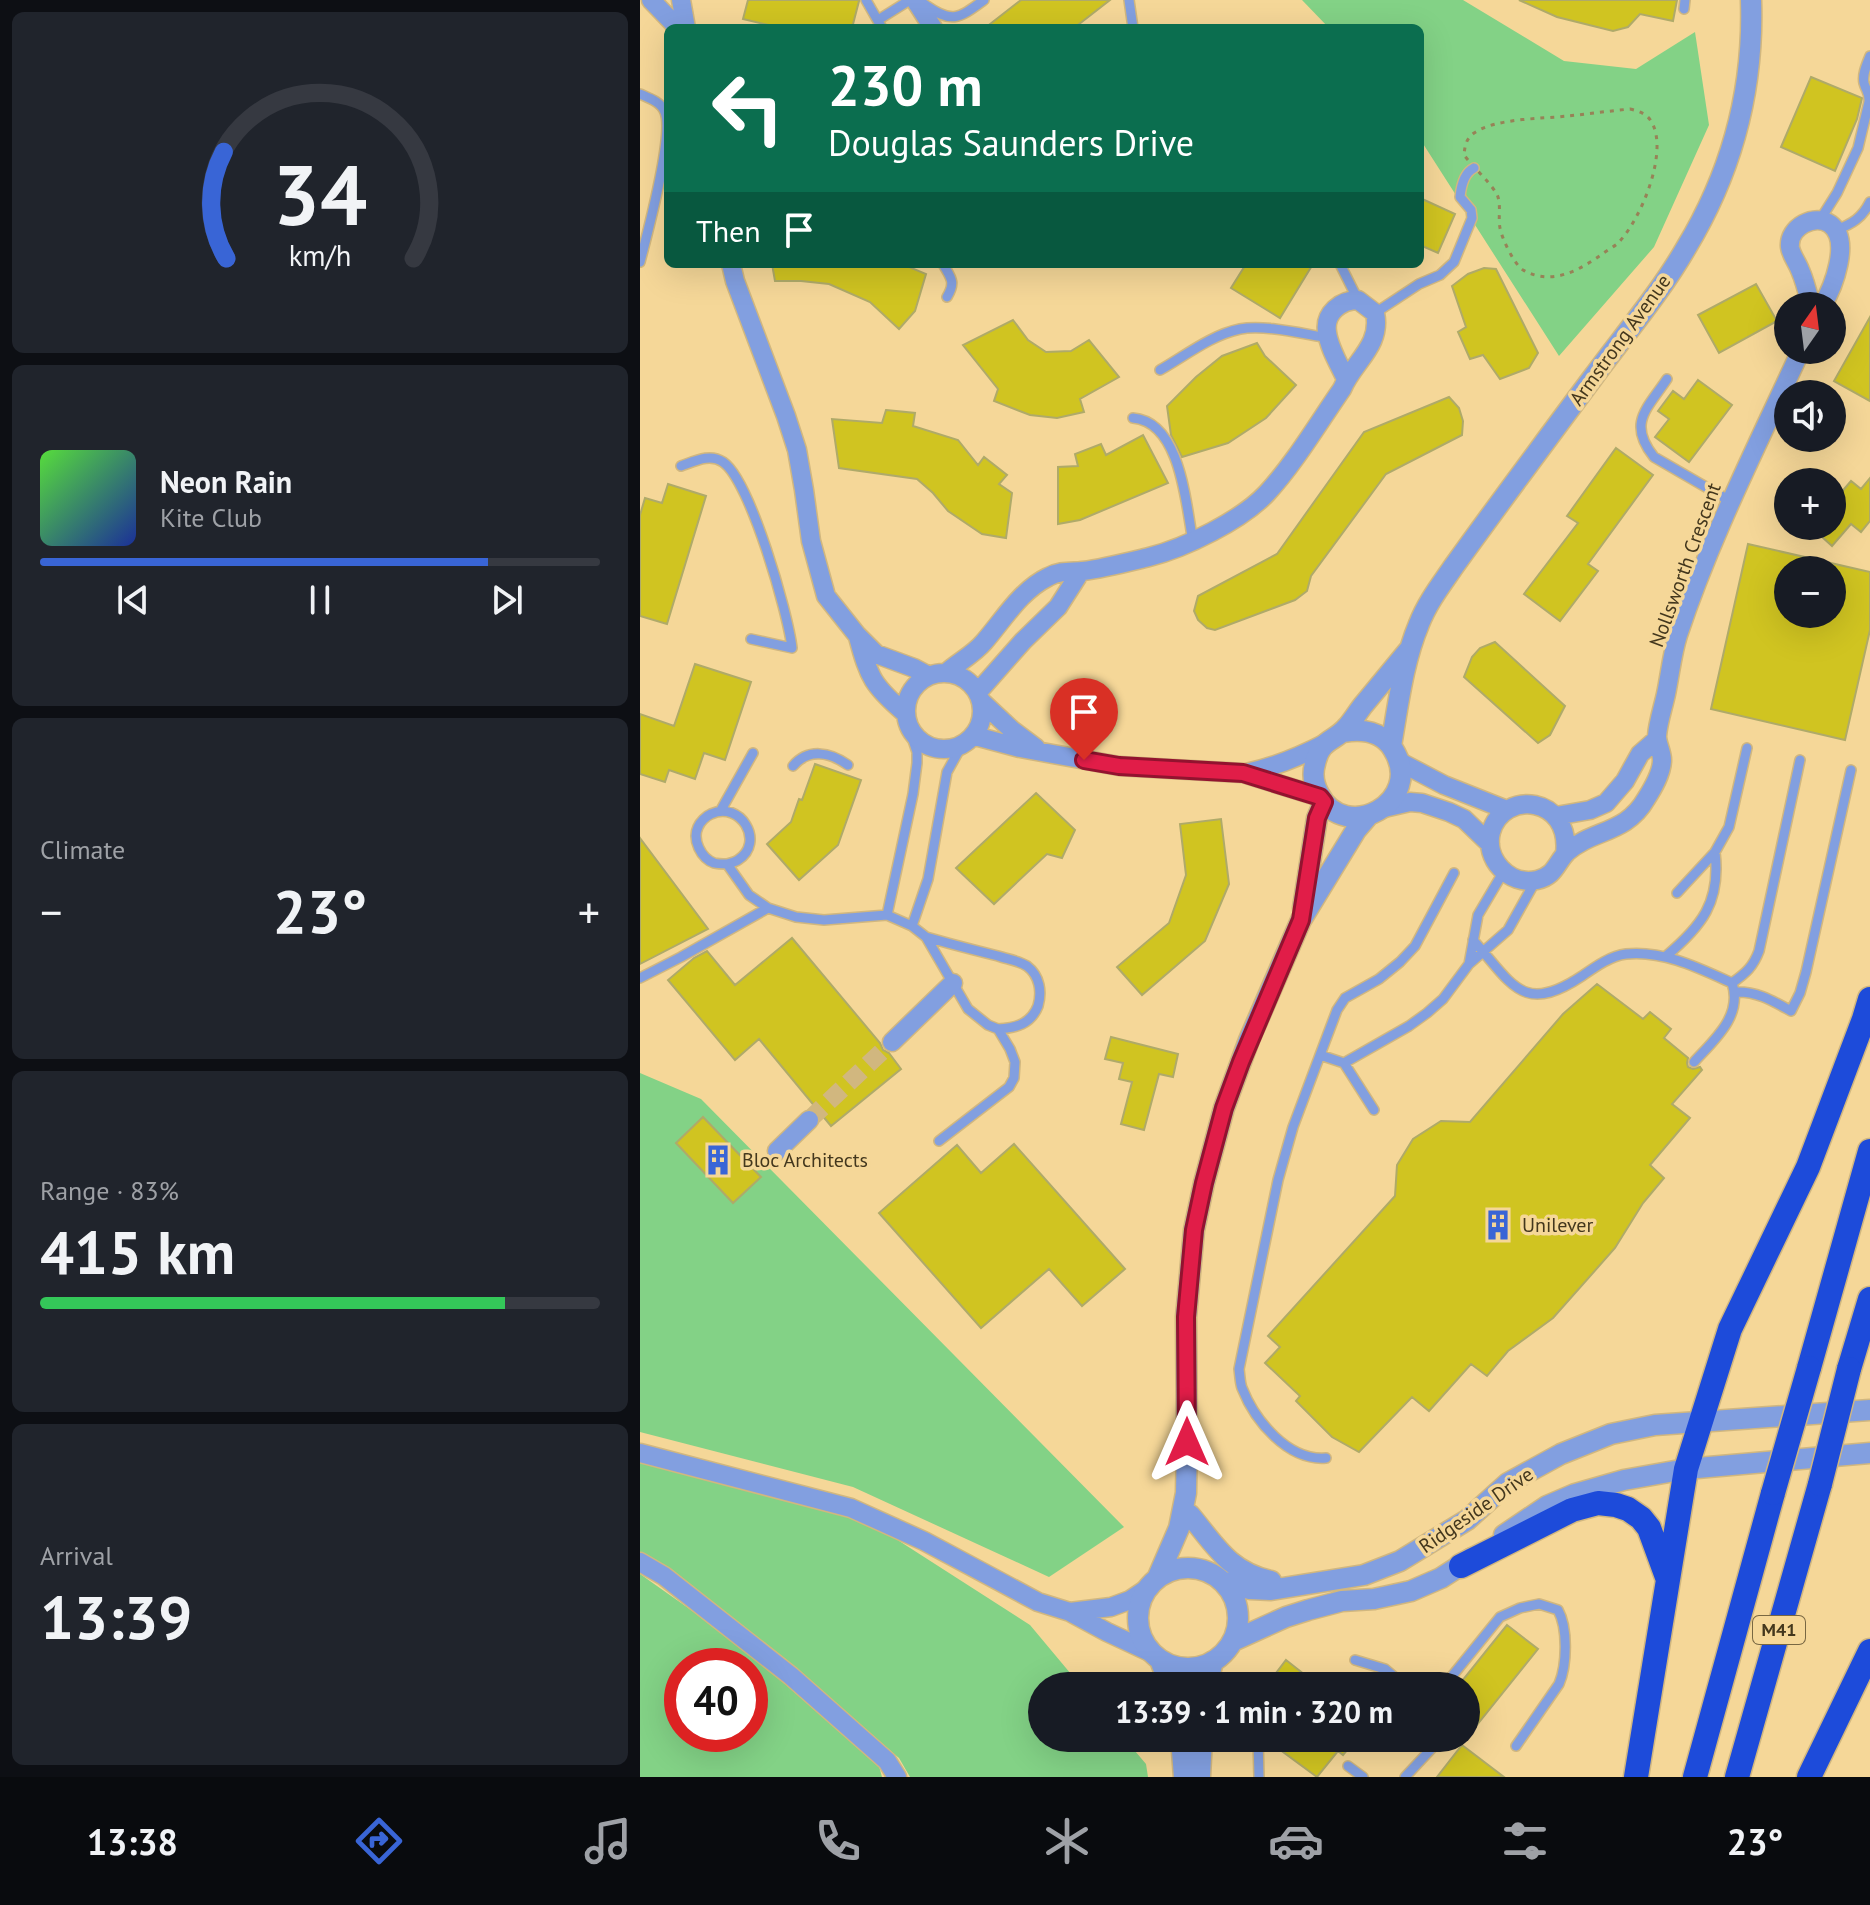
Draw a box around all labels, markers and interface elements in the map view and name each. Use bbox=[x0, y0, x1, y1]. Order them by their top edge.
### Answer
text: 230 m bbox=[828, 49, 983, 121]
icon: left bbox=[696, 56, 800, 160]
text: Douglas Saunders Drive bbox=[828, 119, 1194, 166]
text: 34 bbox=[273, 139, 367, 247]
icon: arrive bbox=[777, 208, 821, 252]
text: Then bbox=[696, 211, 761, 250]
text: km/h bbox=[289, 237, 351, 274]
street label: Armstrong Avenue bbox=[1564, 269, 1676, 411]
north arrow bbox=[1774, 292, 1846, 364]
map controls bbox=[1774, 292, 1846, 628]
button: sound bbox=[1774, 380, 1846, 452]
text: Neon Rain bbox=[160, 462, 292, 501]
button: + bbox=[1774, 468, 1846, 540]
street label: Nollsworth Crescent bbox=[1643, 479, 1727, 651]
text: Kite Club bbox=[160, 501, 262, 534]
button: − bbox=[1774, 556, 1846, 628]
icon: previous bbox=[111, 578, 155, 622]
icon: pause bbox=[298, 578, 342, 622]
icon: next bbox=[485, 578, 529, 622]
pin bbox=[1050, 678, 1118, 760]
icon: arrive bbox=[1062, 690, 1106, 734]
text: Climate bbox=[40, 833, 125, 866]
text: 23° bbox=[273, 872, 367, 950]
text: − bbox=[40, 883, 62, 940]
text: + bbox=[578, 883, 600, 940]
building icon: Bloc Architects bbox=[701, 1143, 735, 1177]
place label: Bloc Architects bbox=[742, 1147, 868, 1173]
text: Range · 83% bbox=[40, 1174, 179, 1207]
building icon: Unilever bbox=[1481, 1208, 1515, 1242]
place label: Unilever bbox=[1522, 1212, 1593, 1238]
text: 415 km bbox=[40, 1213, 235, 1291]
position arrow bbox=[1145, 1400, 1229, 1484]
street label: Ridgeside Drive bbox=[1414, 1461, 1538, 1559]
text: Arrival bbox=[40, 1539, 113, 1572]
text: 13:39 bbox=[40, 1578, 192, 1656]
road number: M41 bbox=[1753, 1616, 1805, 1644]
speed limit sign: 40 bbox=[664, 1648, 768, 1752]
text: 13:39 · 1 min · 320 m bbox=[1115, 1692, 1393, 1731]
icon: directions bbox=[351, 1813, 407, 1869]
icon: music bbox=[580, 1813, 636, 1869]
icon: phone bbox=[810, 1813, 866, 1869]
icon: climate bbox=[1039, 1813, 1095, 1869]
icon: car bbox=[1268, 1813, 1324, 1869]
icon: filters bbox=[1497, 1813, 1553, 1869]
text: 13:38 bbox=[87, 1818, 178, 1865]
text: 23° bbox=[1727, 1818, 1783, 1865]

